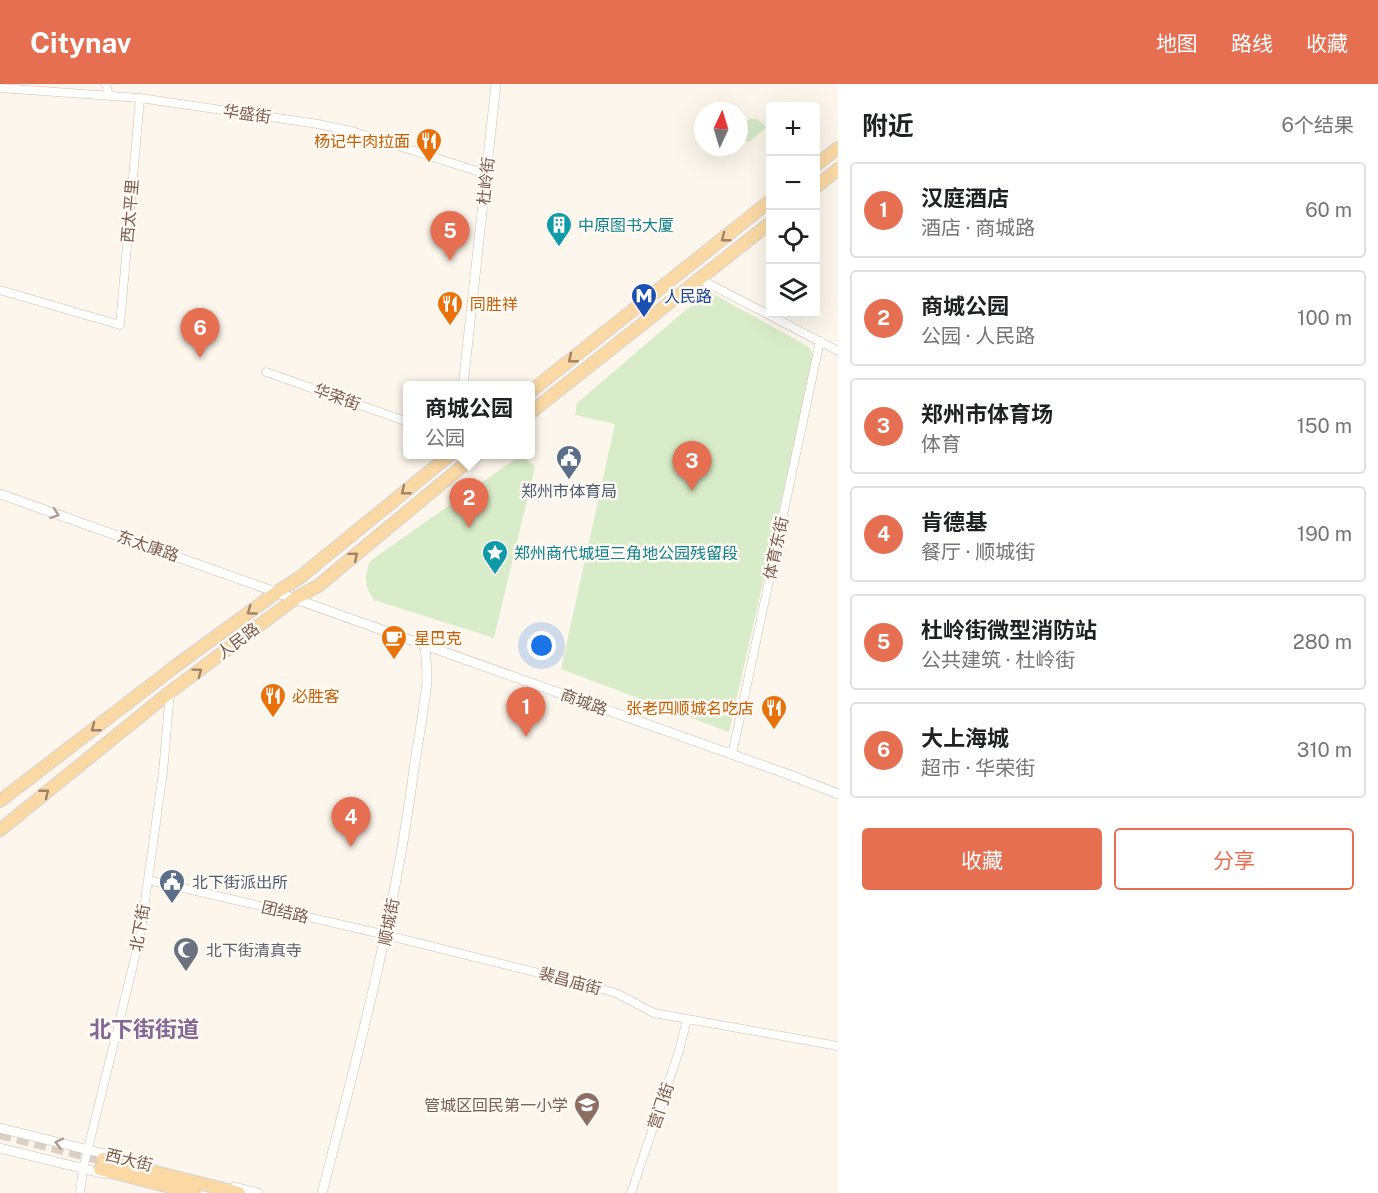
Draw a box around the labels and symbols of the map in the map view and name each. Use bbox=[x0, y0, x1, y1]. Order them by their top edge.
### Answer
street label: 华盛街 bbox=[222, 101, 272, 127]
north arrow bbox=[694, 102, 748, 156]
restaurant icon: 杨记牛肉拉面 bbox=[414, 126, 444, 164]
place label: 杨记牛肉拉面 bbox=[314, 132, 410, 151]
street label: 杜岭街 bbox=[474, 156, 498, 206]
street label: 西太平里 bbox=[118, 178, 142, 244]
building icon: 中原图书大厦 bbox=[544, 210, 574, 248]
pin: 5 bbox=[430, 212, 470, 261]
place label: 中原图书大厦 bbox=[578, 216, 674, 235]
one-way arrow bbox=[720, 230, 731, 241]
metro station icon: 人民路 bbox=[629, 281, 659, 319]
place label: 人民路 bbox=[664, 287, 712, 306]
restaurant icon: 同胜祥 bbox=[435, 289, 465, 327]
place label: 同胜祥 bbox=[470, 295, 518, 314]
pin: 6 bbox=[180, 308, 220, 358]
one-way arrow bbox=[568, 352, 579, 363]
street label: 华荣街 bbox=[311, 380, 363, 414]
pin: 3 bbox=[672, 442, 712, 491]
public building icon: 郑州市体育局 bbox=[554, 443, 584, 481]
pin: 2 bbox=[450, 478, 488, 528]
place label: 郑州市体育局 bbox=[521, 482, 617, 501]
one-way arrow bbox=[401, 484, 412, 495]
one-way arrow bbox=[49, 506, 60, 519]
street label: 体育东街 bbox=[760, 515, 792, 581]
street label: 东太康路 bbox=[115, 527, 181, 565]
place icon: 郑州商代城垣三角地公园残留段 bbox=[480, 538, 510, 576]
place label: 郑州商代城垣三角地公园残留段 bbox=[514, 544, 738, 563]
one-way arrow bbox=[348, 552, 359, 563]
one-way arrow bbox=[247, 603, 258, 614]
street label: 人民路 bbox=[213, 619, 263, 663]
cafe icon: 星巴克 bbox=[379, 623, 409, 661]
place label: 星巴克 bbox=[414, 629, 462, 648]
your location bbox=[527, 631, 556, 660]
one-way arrow bbox=[191, 668, 202, 679]
restaurant icon: 必胜客 bbox=[258, 681, 288, 719]
street label: 商城路 bbox=[558, 685, 610, 719]
place label: 必胜客 bbox=[292, 687, 340, 706]
pin: 1 bbox=[506, 688, 546, 737]
restaurant icon: 张老四顺城名吃店 bbox=[759, 693, 789, 731]
place label: 张老四顺城名吃店 bbox=[626, 699, 754, 718]
one-way arrow bbox=[91, 720, 102, 731]
one-way arrow bbox=[39, 790, 50, 801]
pin: 4 bbox=[332, 798, 370, 847]
public building icon: 北下街派出所 bbox=[157, 867, 187, 905]
place label: 北下街派出所 bbox=[192, 873, 288, 892]
street label: 团结路 bbox=[259, 897, 311, 927]
street label: 顺城街 bbox=[375, 897, 403, 947]
street label: 北下街 bbox=[126, 903, 154, 953]
mosque icon: 北下街清真寺 bbox=[171, 935, 201, 973]
place label: 北下街清真寺 bbox=[206, 941, 302, 960]
street label: 裴昌庙街 bbox=[537, 964, 603, 998]
district label: 北下街街道 bbox=[89, 1016, 199, 1042]
street label: 营门街 bbox=[644, 1080, 678, 1132]
school or university icon: 管城区回民第一小学 bbox=[572, 1090, 602, 1128]
place label: 管城区回民第一小学 bbox=[424, 1096, 568, 1115]
one-way arrow bbox=[54, 1137, 64, 1150]
street label: 西大街 bbox=[103, 1145, 155, 1175]

